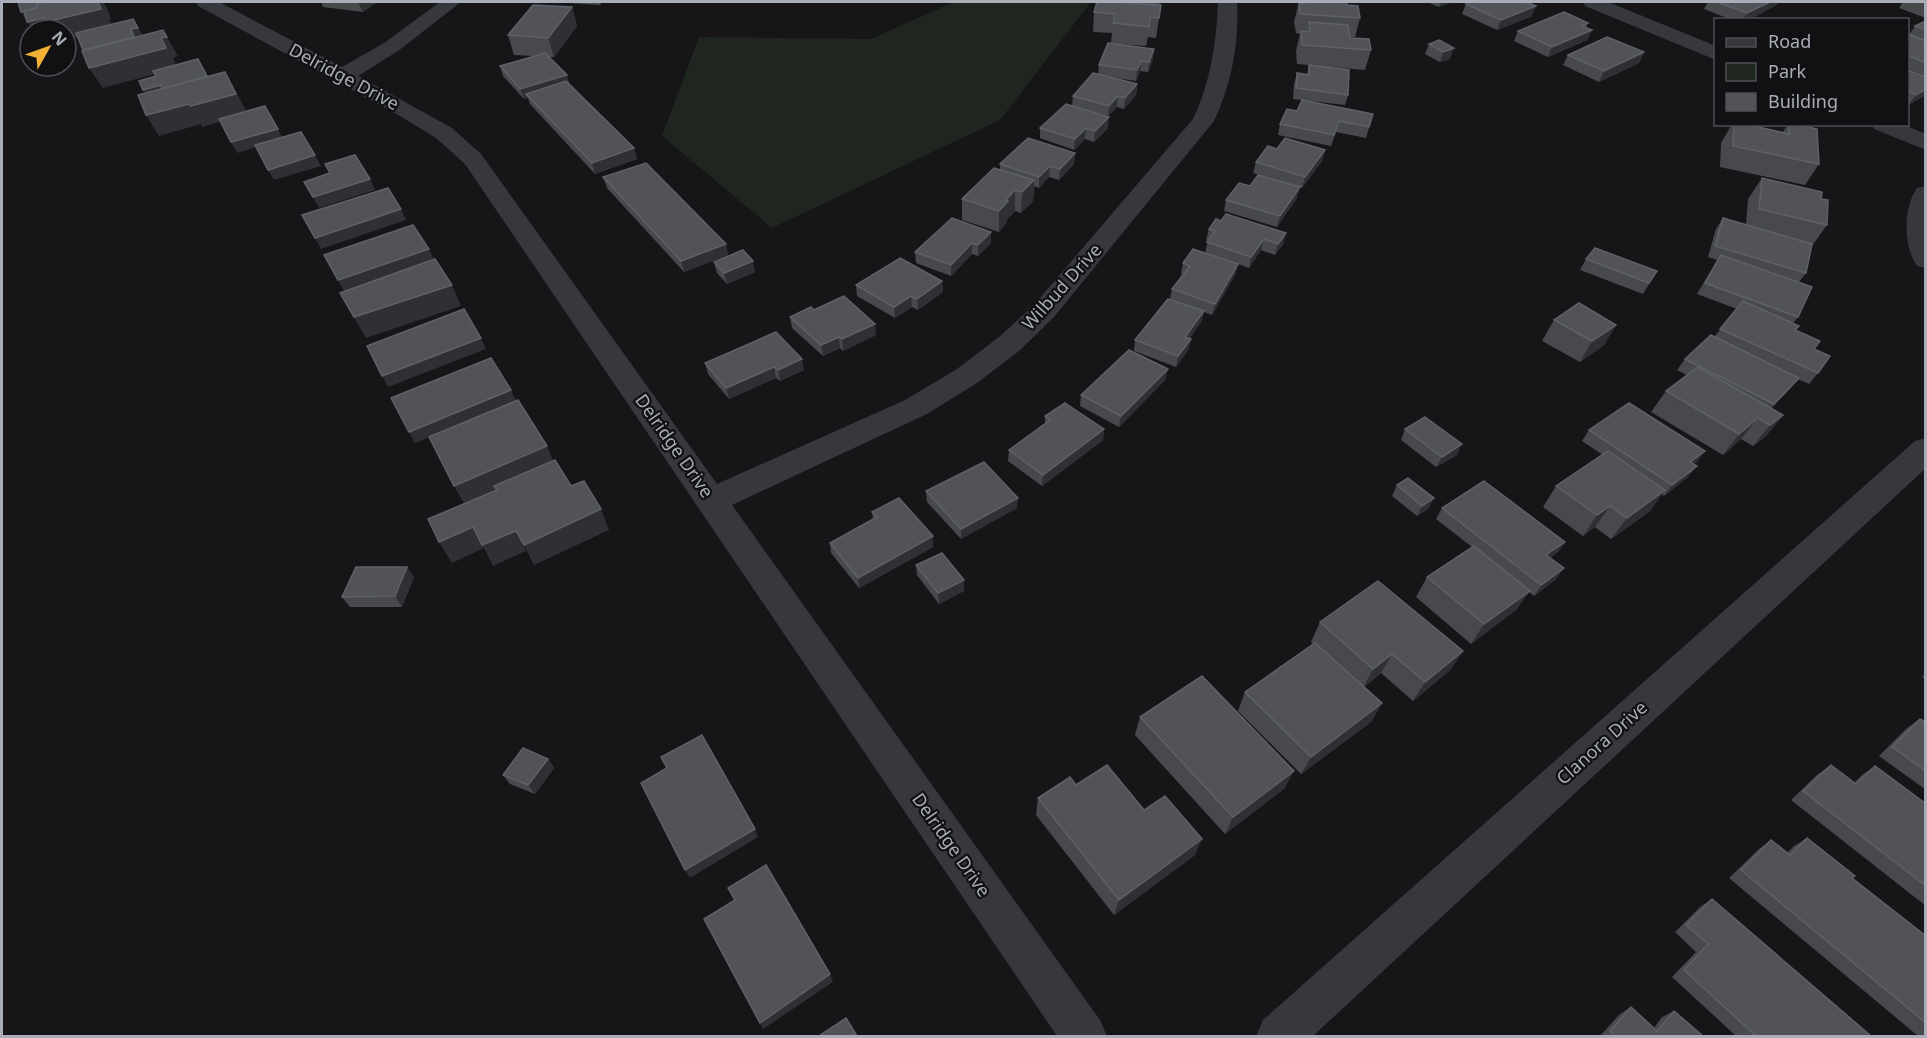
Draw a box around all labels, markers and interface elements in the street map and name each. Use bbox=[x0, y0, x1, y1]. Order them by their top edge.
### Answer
north arrow bbox=[18, 18, 78, 78]
legend bbox=[1714, 18, 1909, 126]
text: N bbox=[47, 26, 72, 50]
text: Road bbox=[1768, 29, 1811, 53]
street label: Delridge Drive bbox=[285, 37, 404, 115]
text: Park bbox=[1768, 59, 1806, 83]
text: Building bbox=[1768, 89, 1838, 113]
street label: Wilbud Drive bbox=[1016, 238, 1106, 335]
street label: Delridge Drive bbox=[630, 389, 719, 502]
street label: Clanora Drive bbox=[1551, 695, 1652, 789]
street label: Delridge Drive bbox=[907, 788, 996, 901]

